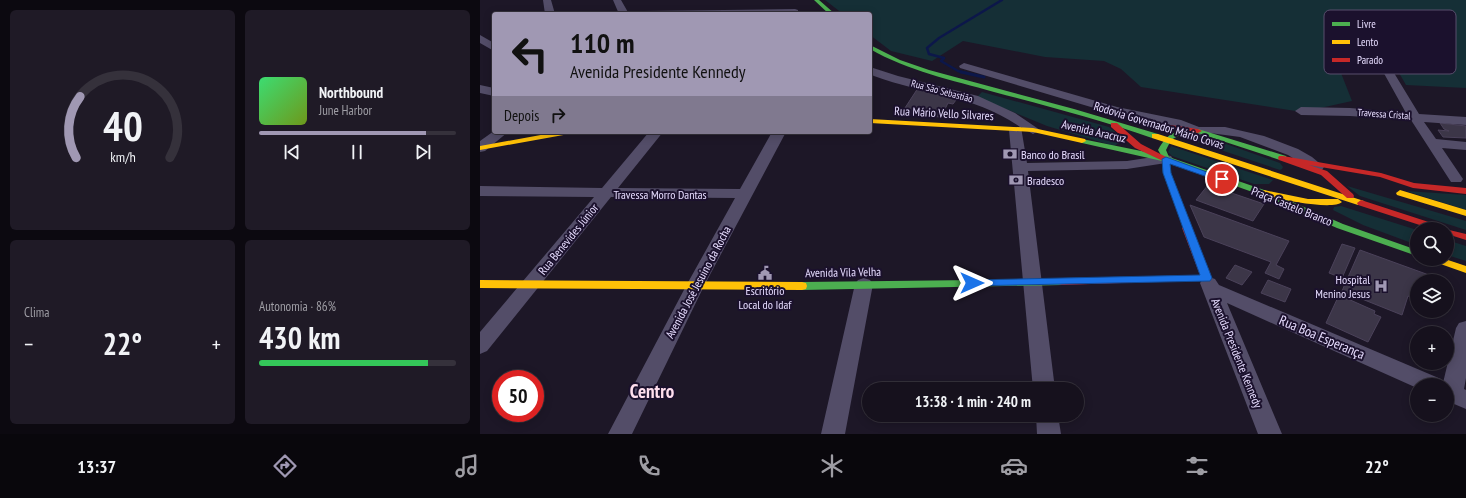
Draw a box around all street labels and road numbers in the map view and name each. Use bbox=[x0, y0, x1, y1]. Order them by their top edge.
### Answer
street label: Rua São Sebastião bbox=[910, 77, 974, 105]
street label: Rodovia Governador Mário Covas bbox=[1092, 98, 1226, 152]
street label: Rua Mário Vello Silvares bbox=[894, 103, 994, 123]
street label: Travessa Cristal bbox=[1357, 106, 1412, 122]
street label: Avenida Aracruz bbox=[1060, 116, 1128, 146]
street label: Praça Castelo Branco bbox=[1249, 183, 1335, 229]
street label: Travessa Morro Dantas bbox=[613, 187, 707, 202]
street label: Rua Benevides Júnior bbox=[535, 200, 602, 278]
street label: Avenida José Jesuino da Rocha bbox=[662, 223, 734, 341]
street label: Avenida Vila Velha bbox=[805, 264, 881, 280]
street label: Avenida Presidente Kennedy bbox=[1208, 296, 1266, 411]
street label: Rua Boa Esperança bbox=[1276, 311, 1368, 363]

